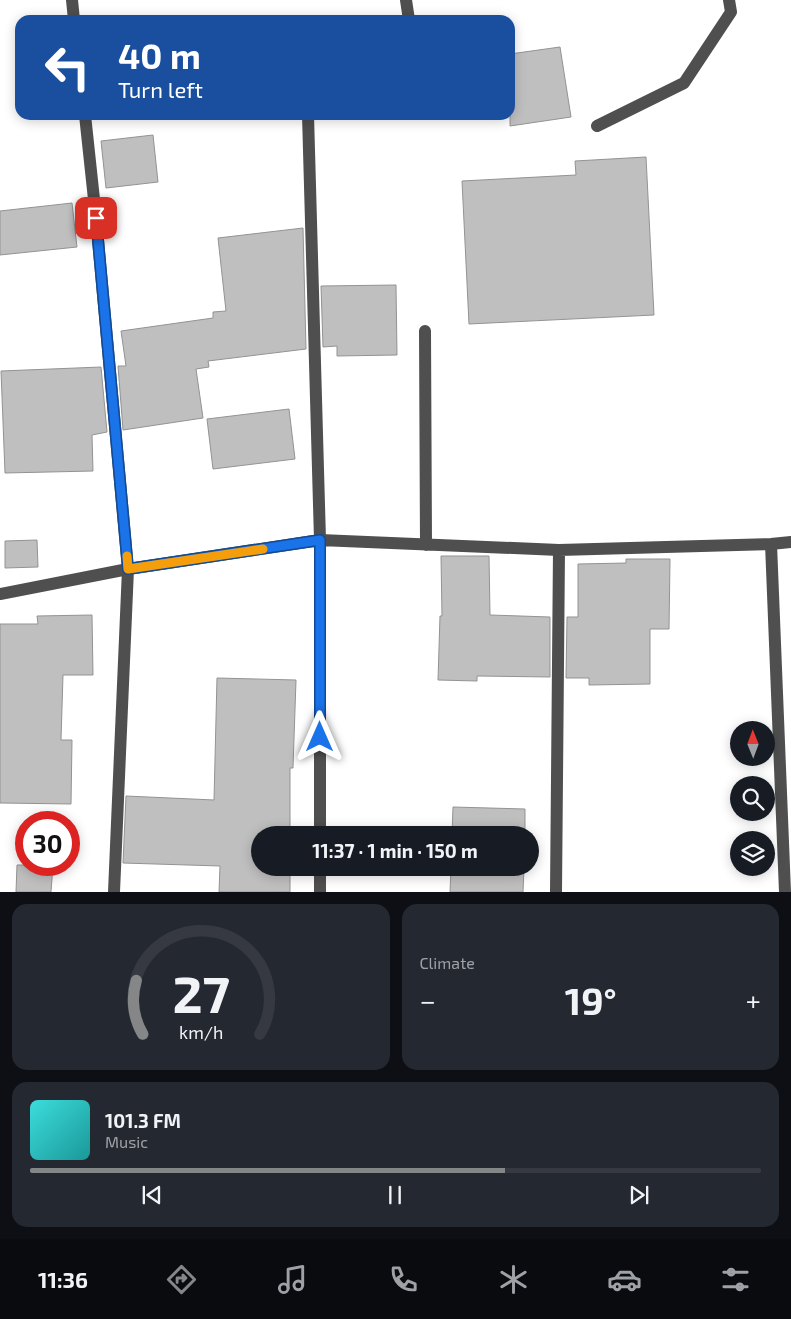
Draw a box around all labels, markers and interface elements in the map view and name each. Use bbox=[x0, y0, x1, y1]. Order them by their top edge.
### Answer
text: 40 m bbox=[118, 34, 201, 76]
icon: left bbox=[35, 35, 100, 100]
text: Turn left bbox=[118, 76, 203, 102]
pin bbox=[75, 197, 117, 239]
icon: arrive bbox=[82, 204, 110, 232]
position arrow bbox=[293, 710, 345, 762]
north arrow bbox=[730, 721, 775, 766]
map controls bbox=[730, 721, 775, 876]
button: search bbox=[730, 776, 775, 821]
speed limit sign: 30 bbox=[15, 811, 80, 876]
button: layers bbox=[730, 831, 775, 876]
text: 11:37 · 1 min · 150 m bbox=[312, 839, 478, 862]
text: Climate bbox=[420, 953, 475, 972]
text: 27 bbox=[172, 961, 230, 1023]
text: 19° bbox=[565, 977, 617, 1023]
text: − bbox=[420, 983, 436, 1017]
text: + bbox=[746, 983, 761, 1017]
text: km/h bbox=[179, 1021, 223, 1043]
text: 101.3 FM bbox=[105, 1109, 181, 1132]
text: Music bbox=[105, 1132, 148, 1151]
icon: previous bbox=[138, 1181, 166, 1209]
icon: pause bbox=[381, 1181, 409, 1209]
icon: next bbox=[625, 1181, 653, 1209]
icon: directions bbox=[164, 1262, 199, 1297]
icon: music bbox=[275, 1262, 310, 1297]
icon: phone bbox=[386, 1262, 421, 1297]
icon: climate bbox=[496, 1262, 531, 1297]
icon: car bbox=[607, 1262, 642, 1297]
icon: filters bbox=[718, 1262, 753, 1297]
text: 11:36 bbox=[38, 1266, 88, 1292]

